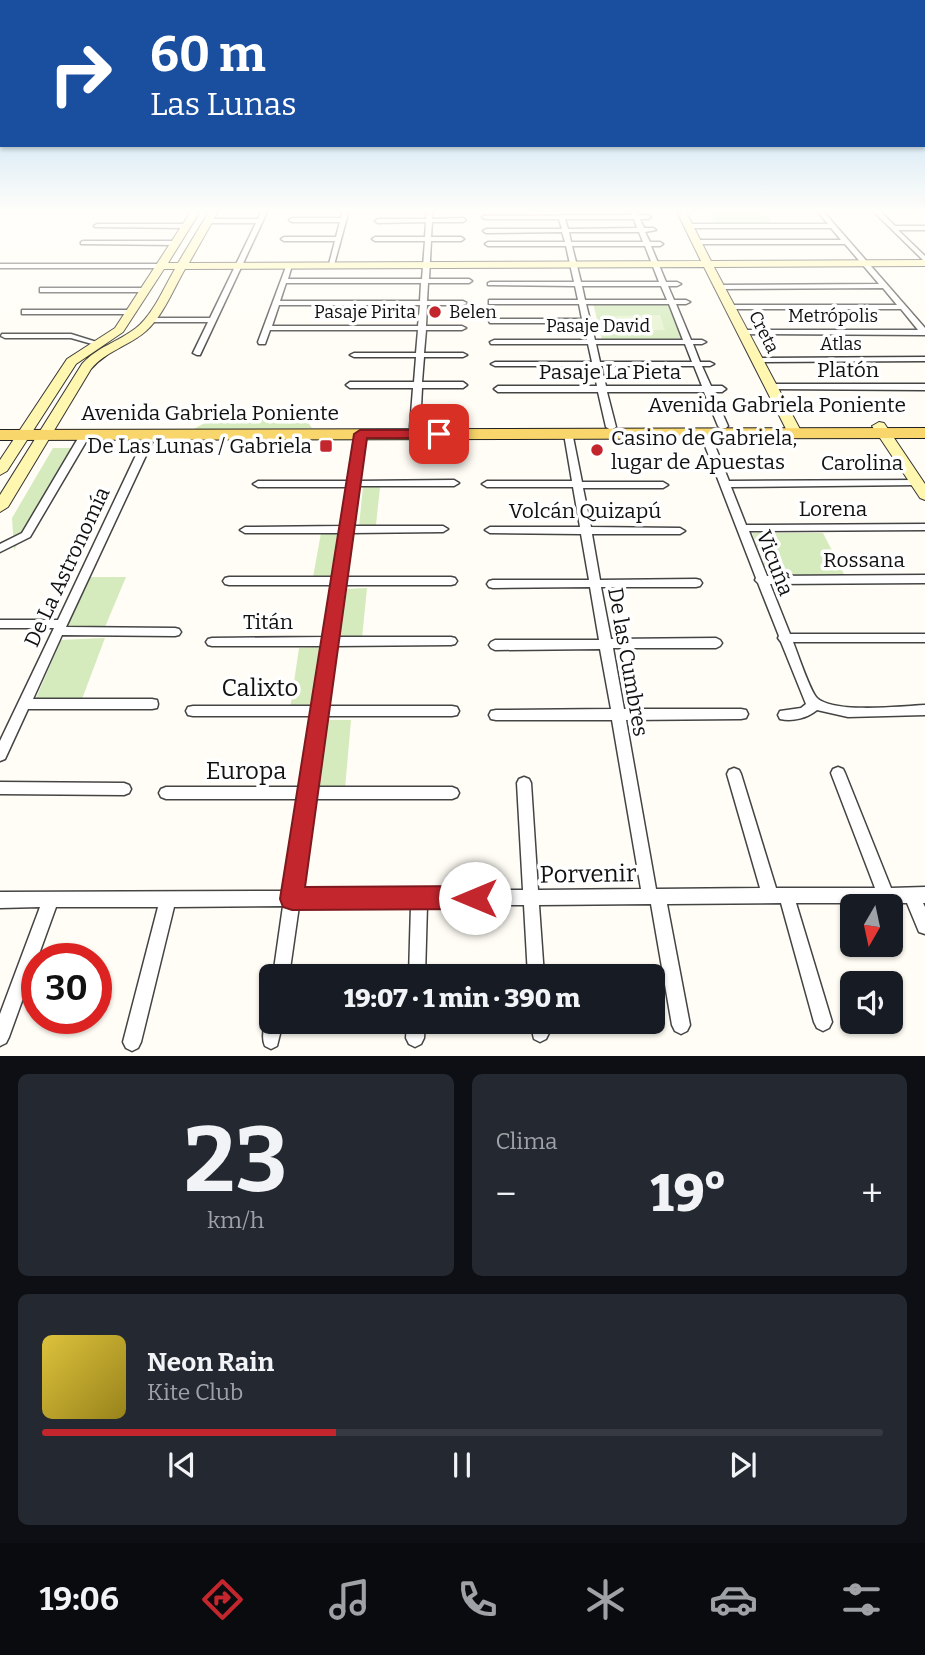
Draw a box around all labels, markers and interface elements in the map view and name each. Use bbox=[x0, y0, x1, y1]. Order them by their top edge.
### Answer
text: 60 m bbox=[150, 25, 266, 84]
icon: right bbox=[35, 28, 126, 119]
text: Las Lunas bbox=[150, 85, 297, 123]
street label: Pasaje Pirita bbox=[314, 301, 416, 323]
place label: Belen bbox=[449, 301, 497, 323]
marker: Belen bbox=[427, 304, 443, 320]
street label: Metrópolis bbox=[788, 305, 878, 327]
street label: Creta bbox=[744, 307, 784, 357]
street label: Pasaje David bbox=[546, 315, 650, 337]
street label: Atlas bbox=[820, 333, 862, 355]
street label: Platón bbox=[817, 357, 879, 383]
street label: Pasaje La Pieta bbox=[539, 359, 682, 385]
street label: Avenida Gabriela Poniente bbox=[648, 392, 906, 418]
street label: Avenida Gabriela Poniente bbox=[81, 400, 339, 426]
pin bbox=[409, 404, 469, 464]
icon: arrive bbox=[420, 415, 458, 453]
place label: Casino de Gabriela, lugar de Apuestas bbox=[611, 425, 797, 475]
place label: De Las Lunas / Gabriela bbox=[87, 433, 313, 459]
marker: De Las Lunas / Gabriela bbox=[318, 438, 334, 454]
marker: Casino de Gabriela, lugar de Apuestas bbox=[589, 442, 605, 458]
street label: Carolina bbox=[821, 450, 904, 476]
street label: De La Astronomía bbox=[19, 482, 116, 651]
street label: Lorena bbox=[799, 496, 868, 522]
street label: Volcán Quizapú bbox=[509, 498, 661, 524]
street label: Vicuña bbox=[751, 527, 800, 600]
street label: Rossana bbox=[823, 547, 905, 573]
street label: De las Cumbres bbox=[602, 586, 654, 738]
street label: Titán bbox=[243, 609, 293, 635]
street label: Calixto bbox=[222, 674, 298, 702]
street label: Europa bbox=[206, 757, 286, 785]
street label: Porvenir bbox=[539, 859, 637, 889]
position arrow bbox=[438, 861, 512, 935]
north arrow bbox=[840, 894, 903, 957]
map controls bbox=[840, 894, 903, 1034]
speed limit sign: 30 bbox=[21, 943, 112, 1034]
button: sound bbox=[840, 971, 903, 1034]
text: 19:07 · 1 min · 390 m bbox=[344, 983, 580, 1014]
text: 23 bbox=[184, 1106, 288, 1215]
text: Clima bbox=[496, 1127, 558, 1155]
text: 19° bbox=[651, 1162, 727, 1225]
text: − bbox=[496, 1171, 516, 1217]
text: + bbox=[861, 1171, 883, 1217]
text: km/h bbox=[207, 1206, 264, 1234]
text: Neon Rain bbox=[147, 1347, 274, 1378]
text: Kite Club bbox=[147, 1378, 243, 1406]
icon: previous bbox=[163, 1446, 201, 1484]
icon: pause bbox=[443, 1446, 481, 1484]
icon: next bbox=[724, 1446, 762, 1484]
icon: directions bbox=[198, 1575, 247, 1624]
icon: music bbox=[325, 1575, 374, 1624]
icon: phone bbox=[453, 1575, 502, 1624]
icon: climate bbox=[581, 1575, 630, 1624]
icon: car bbox=[709, 1575, 758, 1624]
icon: filters bbox=[837, 1575, 886, 1624]
text: 19:06 bbox=[39, 1580, 119, 1618]

